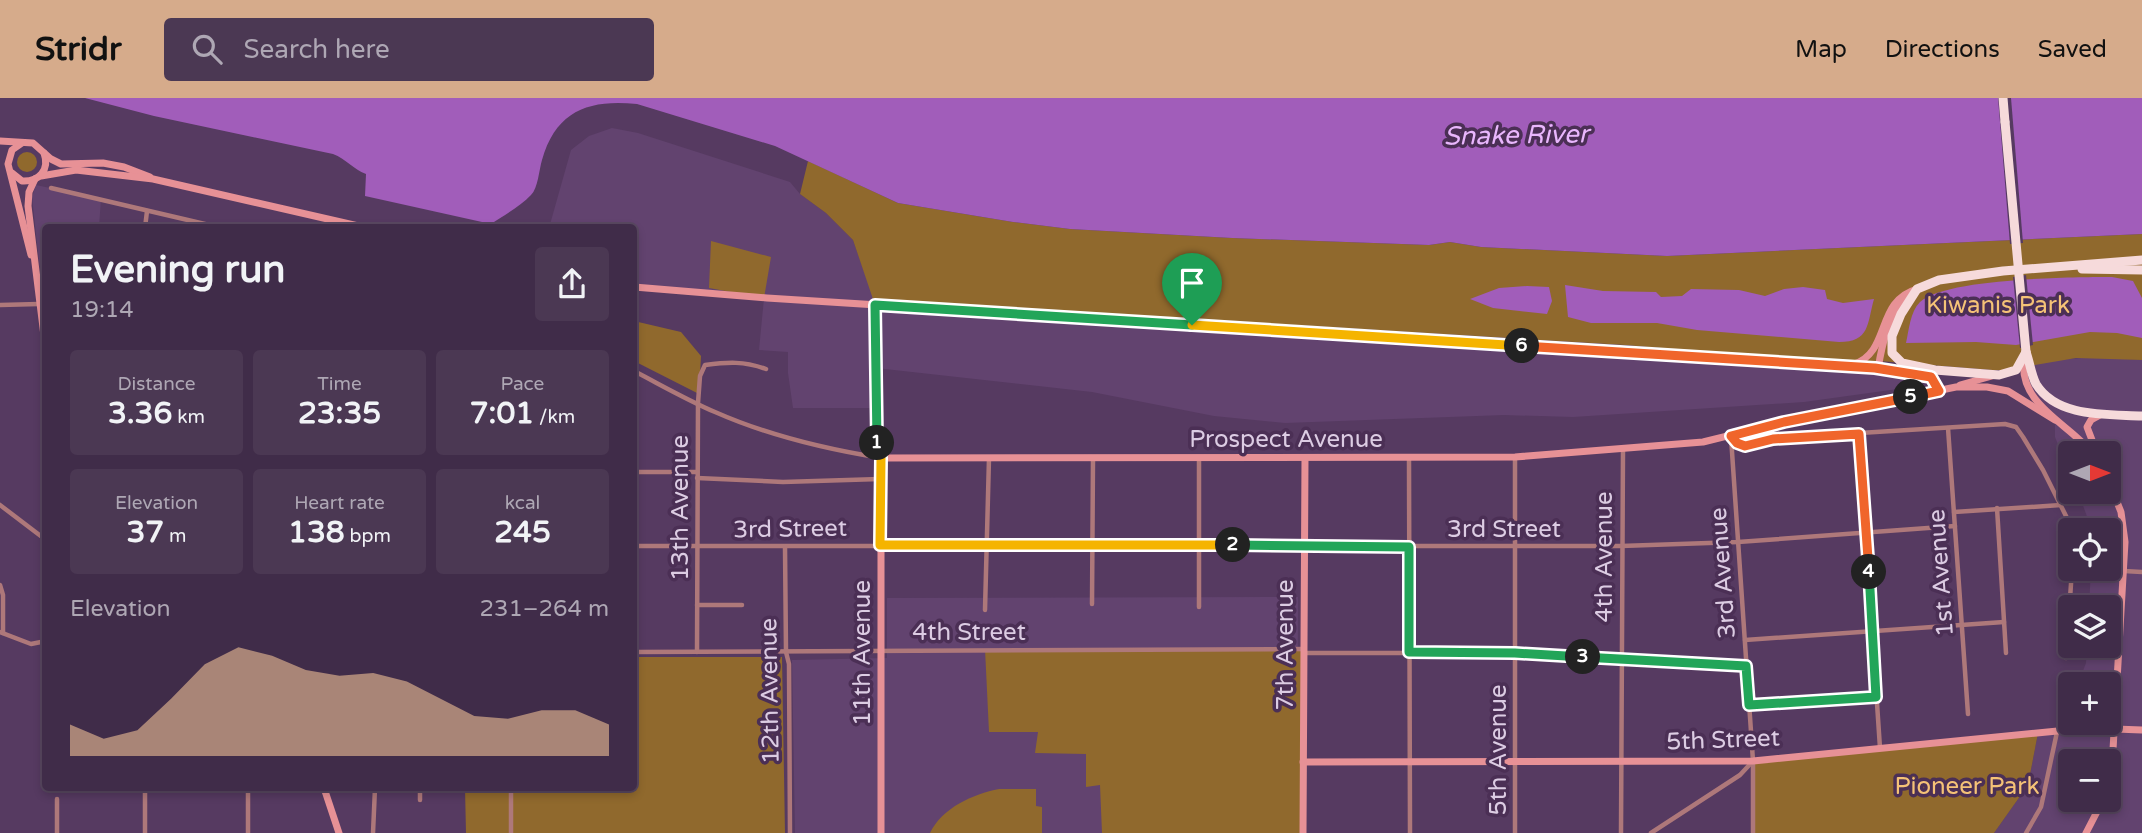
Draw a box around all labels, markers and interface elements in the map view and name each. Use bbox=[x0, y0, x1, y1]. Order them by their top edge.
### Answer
search box bbox=[164, 18, 654, 81]
text: Stridr bbox=[35, 30, 122, 69]
icon: search bbox=[188, 30, 226, 68]
text: Search here bbox=[244, 34, 390, 65]
text: Map bbox=[1795, 35, 1847, 64]
text: Directions bbox=[1885, 35, 2000, 64]
text: Saved bbox=[2038, 35, 2107, 64]
water label: Snake River bbox=[1443, 118, 1592, 152]
text: Evening run bbox=[70, 247, 285, 293]
button: share bbox=[535, 247, 609, 321]
pin bbox=[1162, 253, 1222, 325]
icon: arrive bbox=[1173, 264, 1211, 302]
park label: Kiwanis Park bbox=[1926, 291, 2070, 320]
text: 19:14 bbox=[70, 296, 134, 324]
pin: 6 bbox=[1504, 328, 1540, 364]
text: 6 bbox=[1516, 334, 1527, 356]
text: Distance bbox=[117, 373, 196, 395]
text: Time bbox=[317, 373, 362, 395]
text: Pace bbox=[501, 373, 544, 395]
pin: 5 bbox=[1894, 380, 1928, 414]
text: 5 bbox=[1905, 385, 1916, 407]
text: 3.36 bbox=[108, 395, 172, 432]
text: 23:35 bbox=[298, 395, 381, 432]
text: 7:01 bbox=[470, 395, 534, 432]
text: km bbox=[172, 406, 205, 428]
text: /km bbox=[534, 406, 575, 428]
street label: Prospect Avenue bbox=[1189, 425, 1383, 454]
pin: 1 bbox=[860, 426, 894, 460]
text: 1 bbox=[871, 431, 882, 453]
street label: 13th Avenue bbox=[666, 435, 695, 581]
north arrow bbox=[2058, 441, 2121, 504]
map controls bbox=[2058, 441, 2121, 812]
text: Elevation bbox=[115, 492, 198, 514]
text: Heart rate bbox=[294, 492, 385, 514]
text: kcal bbox=[505, 492, 540, 514]
street label: 4th Avenue bbox=[1590, 492, 1619, 623]
street label: 3rd Avenue bbox=[1704, 507, 1742, 639]
street label: 1st Avenue bbox=[1922, 508, 1960, 638]
text: 37 bbox=[126, 514, 164, 551]
text: 138 bbox=[288, 514, 345, 551]
text: 245 bbox=[494, 514, 551, 551]
street label: 3rd Street bbox=[733, 514, 847, 544]
street label: 3rd Street bbox=[1447, 515, 1561, 544]
button: locate bbox=[2058, 518, 2121, 581]
text: m bbox=[164, 525, 187, 547]
text: bpm bbox=[345, 525, 391, 547]
pin: 2 bbox=[1216, 528, 1250, 562]
text: 2 bbox=[1227, 533, 1238, 555]
pin: 4 bbox=[1852, 554, 1886, 589]
text: 4 bbox=[1863, 560, 1874, 582]
street label: 11th Avenue bbox=[848, 580, 877, 726]
street label: 7th Avenue bbox=[1271, 580, 1300, 711]
text: Elevation bbox=[70, 595, 171, 623]
text: 231–264 m bbox=[480, 595, 609, 623]
button: layers bbox=[2058, 595, 2121, 658]
street label: 12th Avenue bbox=[754, 618, 786, 764]
street label: 4th Street bbox=[912, 618, 1026, 647]
pin: 3 bbox=[1566, 640, 1600, 674]
text: 3 bbox=[1577, 645, 1588, 667]
button: + bbox=[2058, 672, 2121, 735]
street label: 5th Avenue bbox=[1484, 685, 1513, 816]
street label: 5th Street bbox=[1666, 724, 1780, 756]
button: − bbox=[2058, 749, 2121, 812]
park label: Pioneer Park bbox=[1895, 772, 2039, 801]

